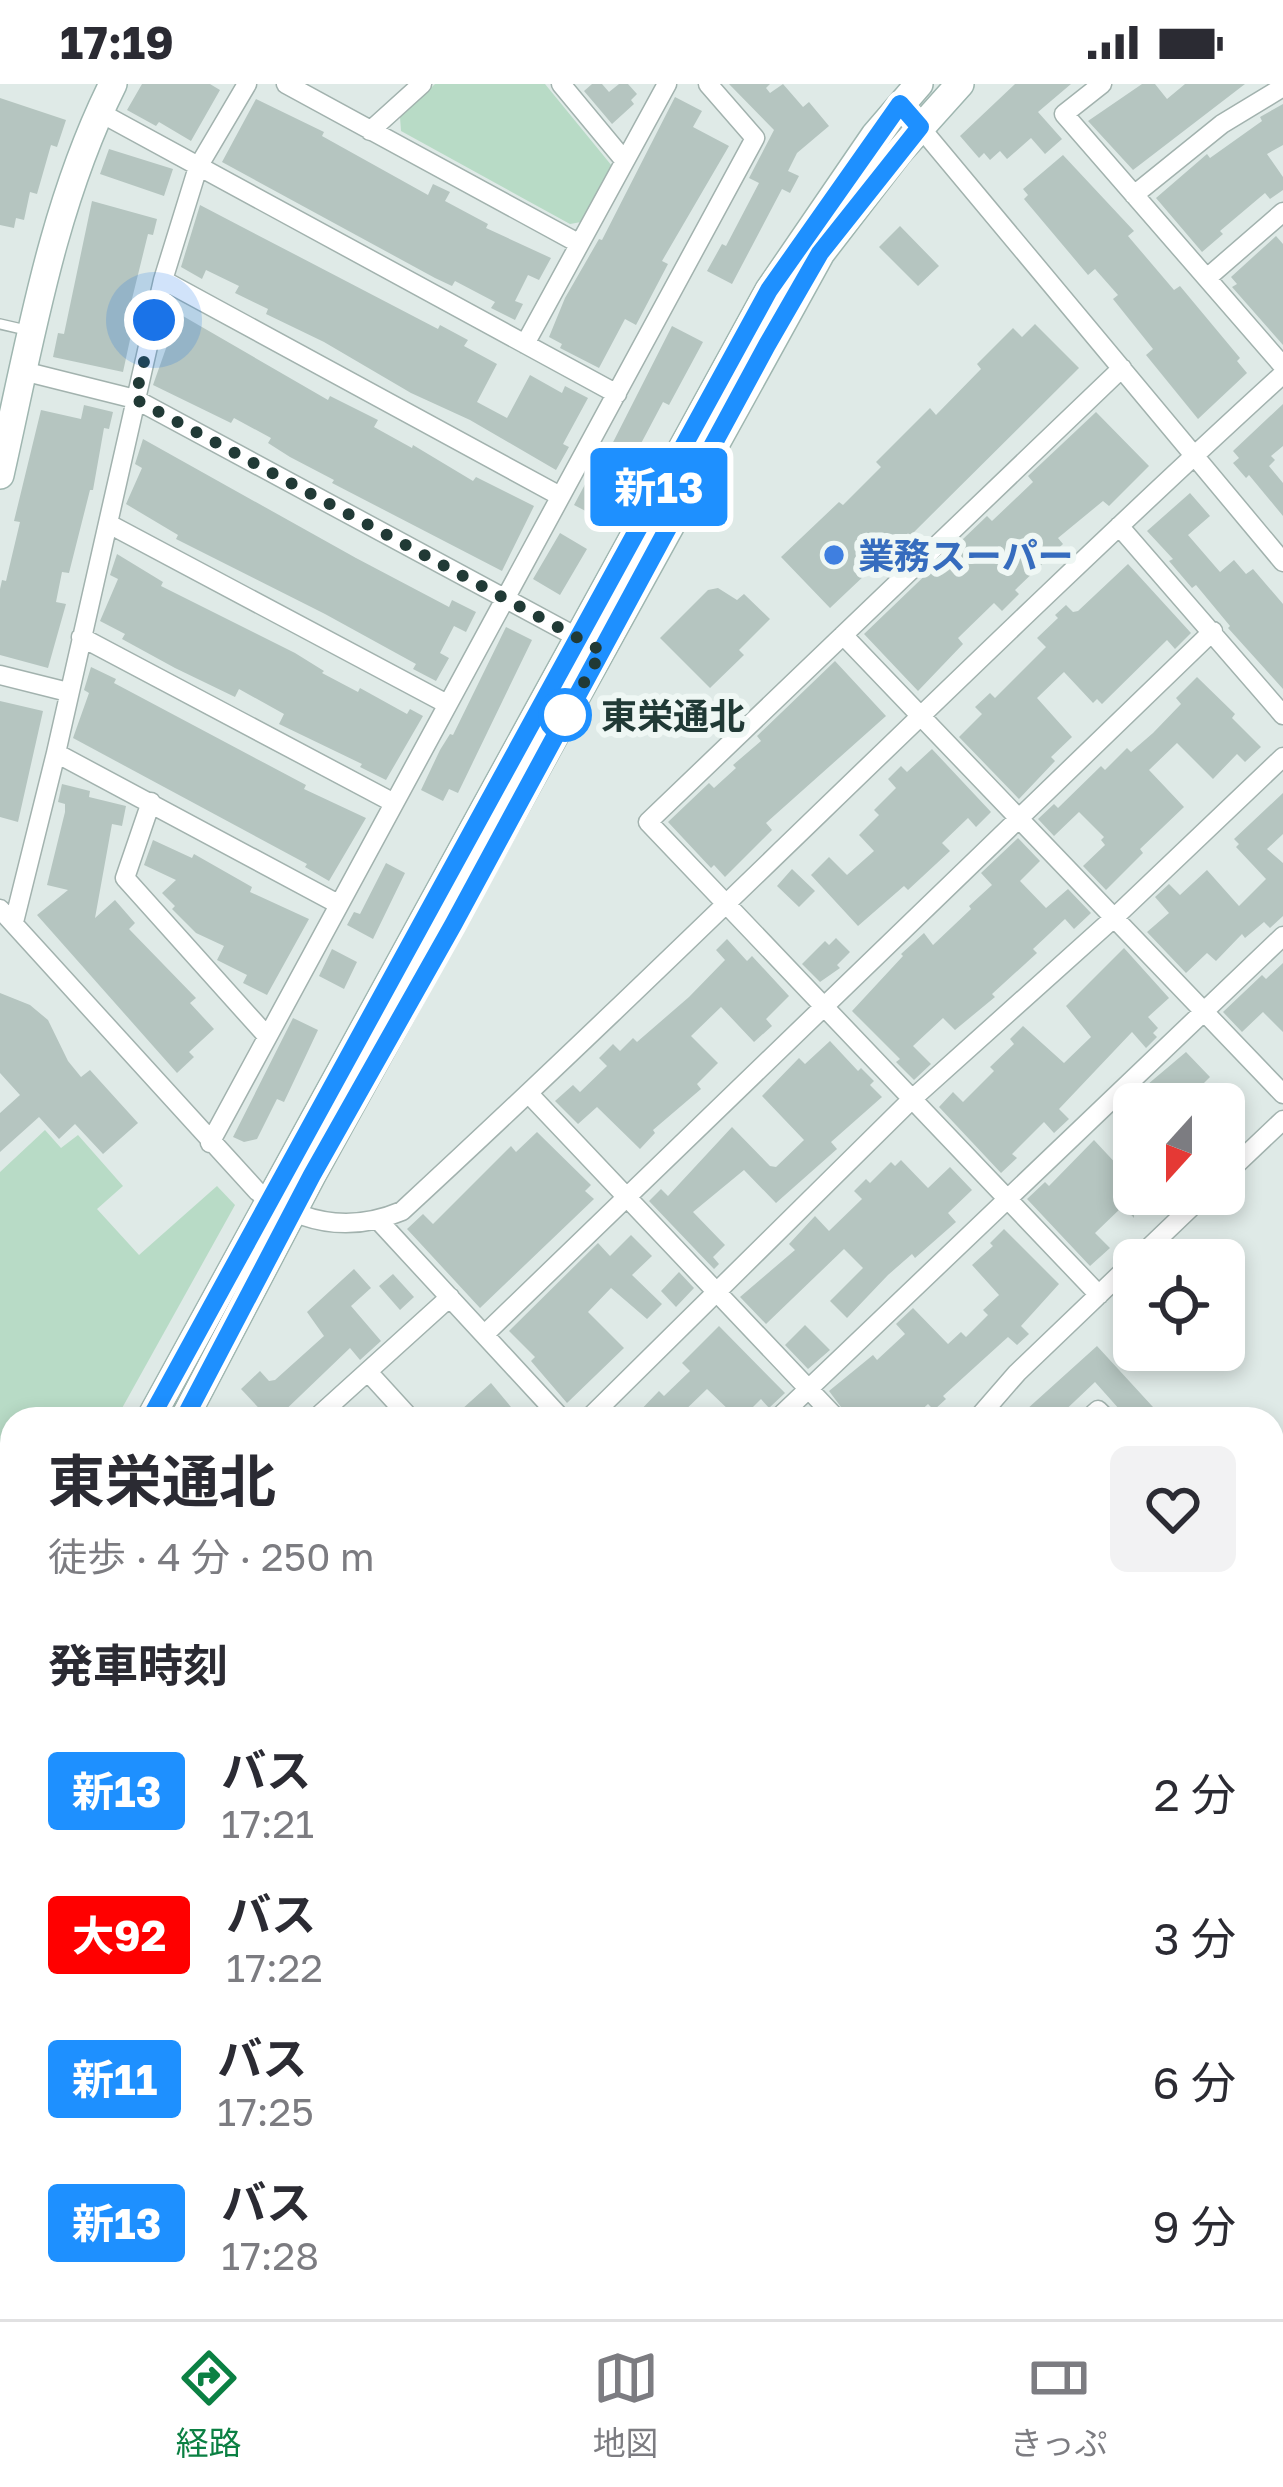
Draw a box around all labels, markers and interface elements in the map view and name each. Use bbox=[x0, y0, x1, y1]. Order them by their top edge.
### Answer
text: 17:19 bbox=[60, 15, 174, 69]
your location bbox=[124, 290, 184, 350]
line badge: 新13 bbox=[590, 448, 728, 526]
text: 新13 bbox=[614, 462, 704, 512]
place label: 業務スーパー bbox=[858, 534, 1074, 577]
marker: 業務スーパー bbox=[821, 542, 847, 568]
marker: 東栄通北 bbox=[540, 690, 590, 740]
place label: 東栄通北 bbox=[601, 694, 745, 737]
north arrow bbox=[1113, 1083, 1245, 1215]
map controls bbox=[1113, 1083, 1245, 1371]
button: locate bbox=[1113, 1239, 1245, 1371]
text: 東栄通北 bbox=[48, 1446, 276, 1515]
button: heart bbox=[1110, 1446, 1236, 1572]
text: 徒歩 · 4 分 · 250 m bbox=[48, 1533, 375, 1580]
text: 発車時刻 bbox=[48, 1638, 228, 1692]
text: バス bbox=[221, 1743, 311, 1797]
text: 新13 bbox=[72, 1766, 161, 1816]
text: 2 分 bbox=[1154, 1767, 1236, 1821]
text: 17:21 bbox=[221, 1800, 314, 1847]
text: バス bbox=[226, 1887, 316, 1941]
text: 大92 bbox=[72, 1910, 166, 1960]
text: 3 分 bbox=[1153, 1911, 1236, 1965]
text: 17:22 bbox=[226, 1944, 323, 1991]
text: バス bbox=[217, 2031, 307, 2085]
text: 新11 bbox=[72, 2054, 157, 2104]
text: 6 分 bbox=[1153, 2055, 1236, 2109]
text: 17:25 bbox=[217, 2088, 314, 2135]
text: バス bbox=[221, 2175, 311, 2229]
text: 新13 bbox=[72, 2198, 161, 2248]
text: 9 分 bbox=[1153, 2199, 1236, 2253]
text: 17:28 bbox=[221, 2232, 319, 2279]
tab: 経路 bbox=[176, 2345, 242, 2465]
tab: 地図 bbox=[593, 2345, 659, 2465]
tab: きっぷ bbox=[1010, 2345, 1107, 2465]

